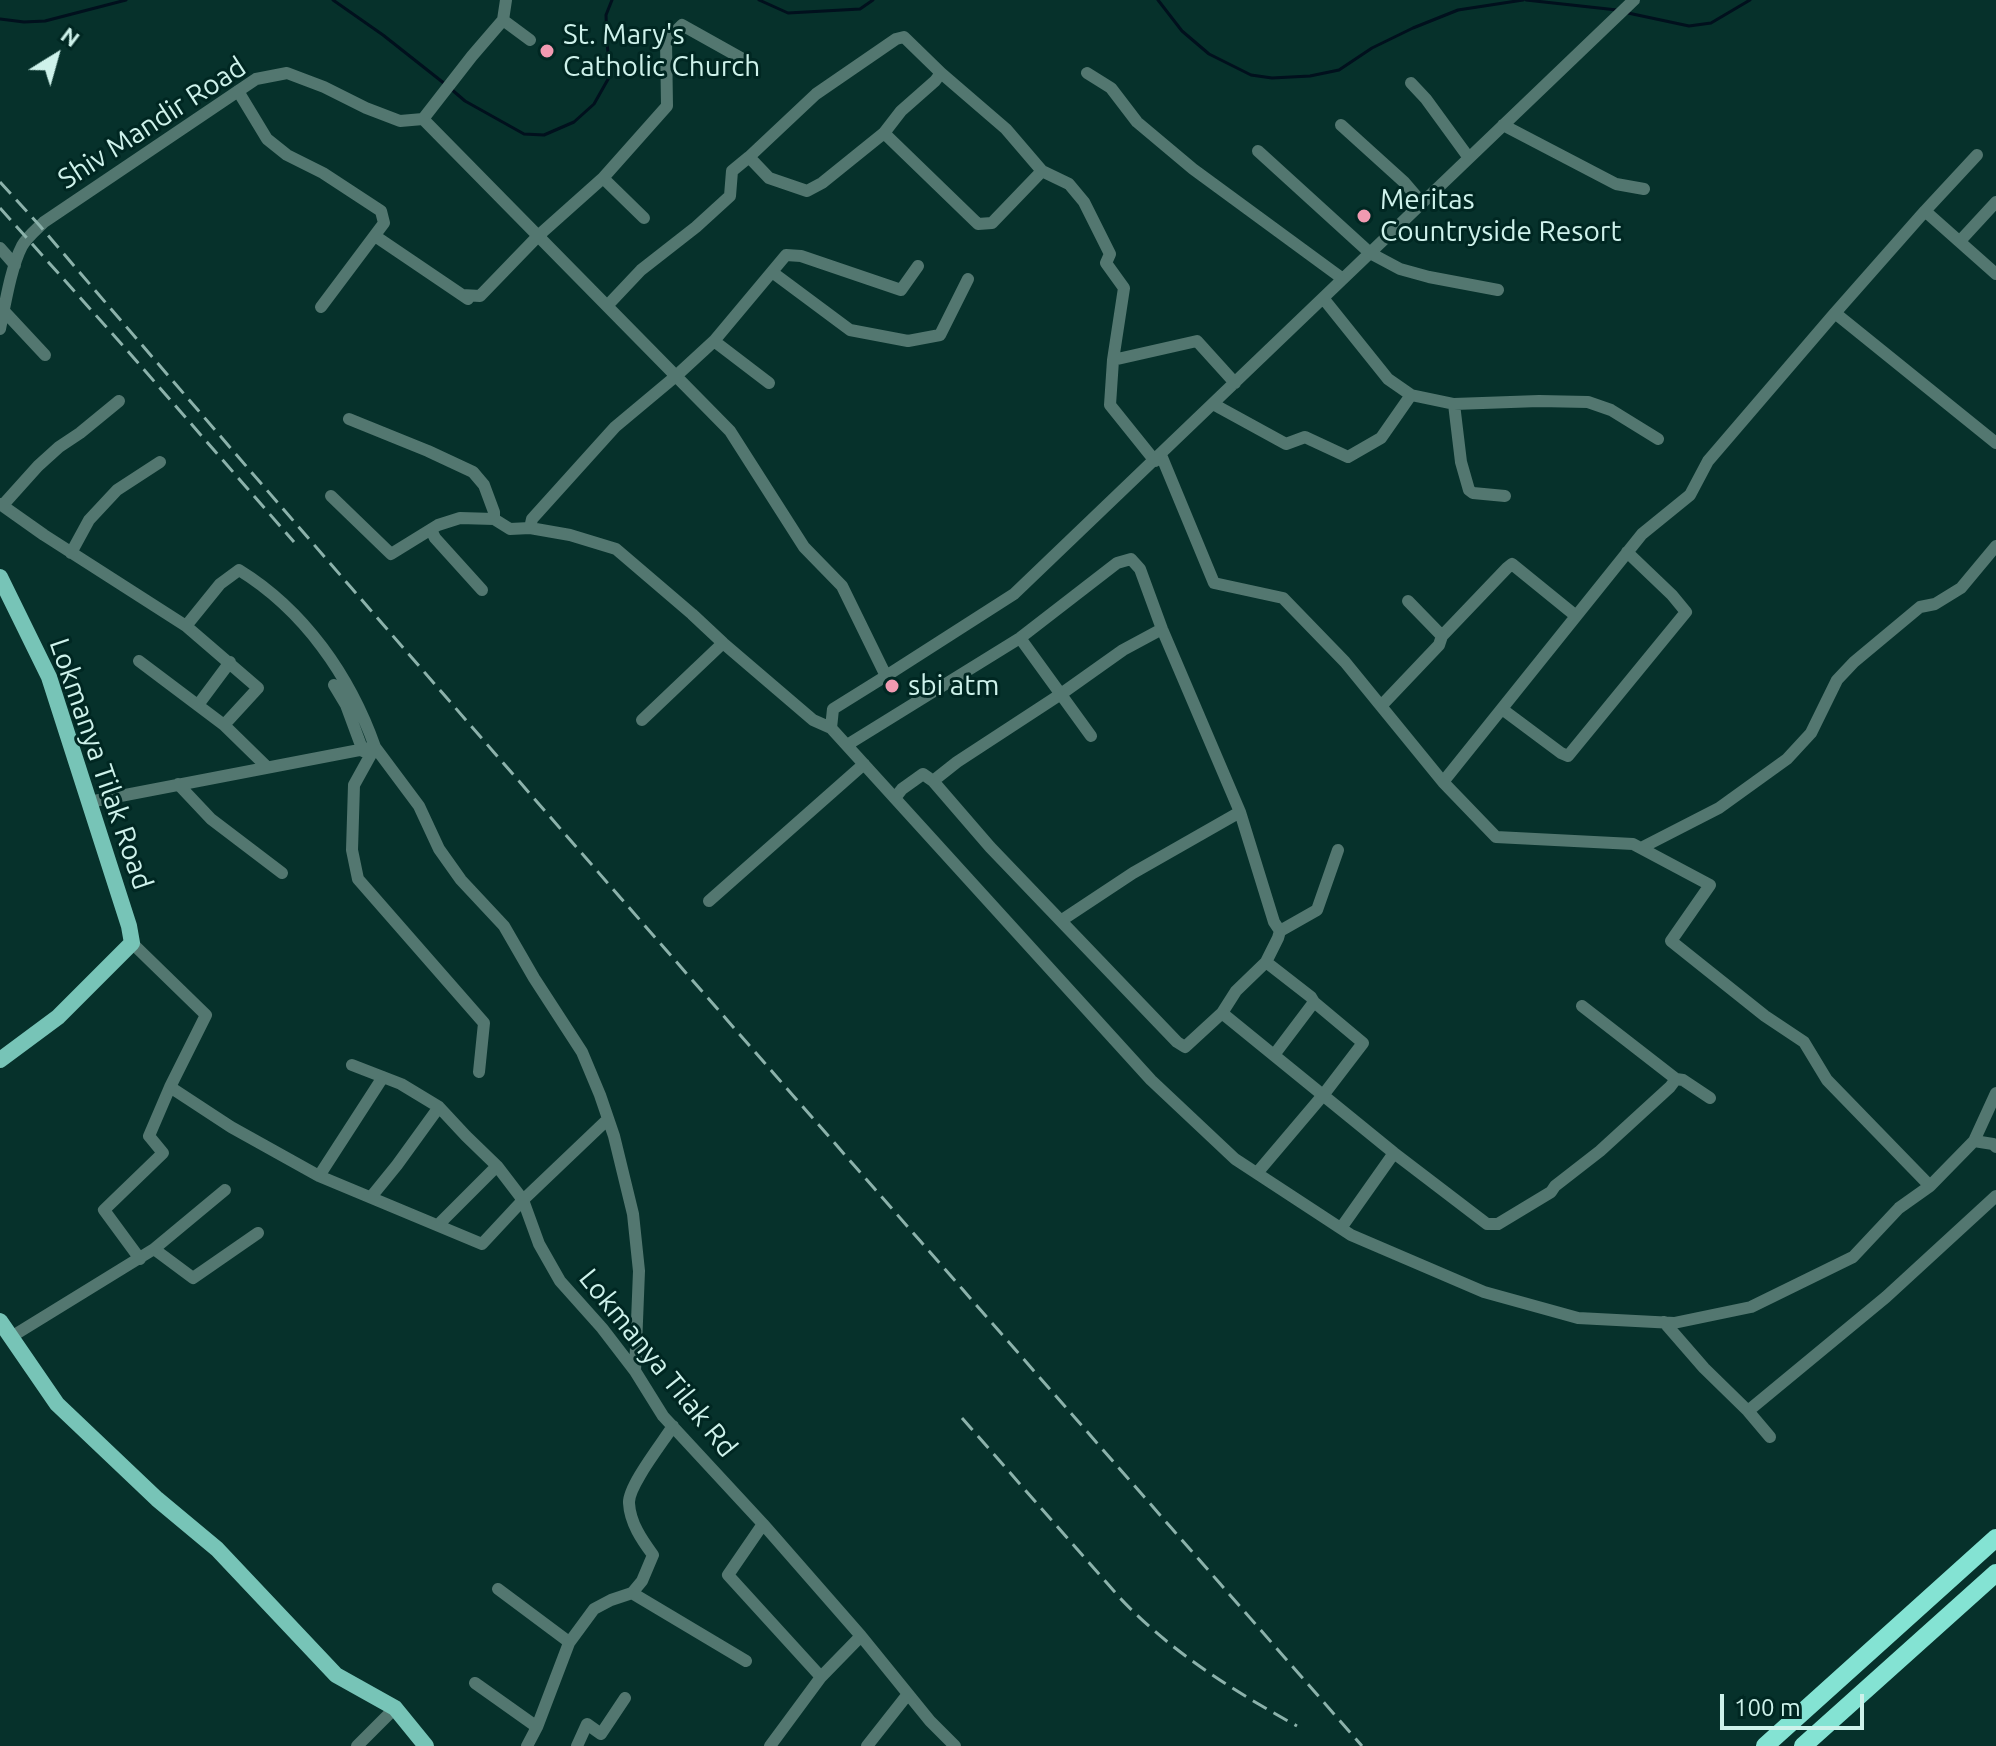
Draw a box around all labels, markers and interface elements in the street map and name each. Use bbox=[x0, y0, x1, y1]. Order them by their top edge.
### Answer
north arrow bbox=[16, 16, 96, 96]
place label: St. Mary's Catholic Church bbox=[563, 18, 760, 84]
text: N bbox=[57, 22, 85, 51]
marker: St. Mary's Catholic Church bbox=[538, 42, 556, 60]
street label: Shiv Mandir Road bbox=[52, 50, 252, 196]
place label: Meritas Countryside Resort bbox=[1380, 183, 1621, 249]
marker: Meritas Countryside Resort bbox=[1355, 207, 1373, 225]
street label: Lokmanya Tilak Road bbox=[42, 634, 160, 894]
place label: sbi atm bbox=[908, 669, 999, 703]
marker: sbi atm bbox=[883, 677, 901, 695]
street label: Lokmanya Tilak Rd bbox=[572, 1262, 744, 1464]
scale bar bbox=[1724, 1678, 1868, 1728]
text: 100 m bbox=[1734, 1694, 1801, 1721]

